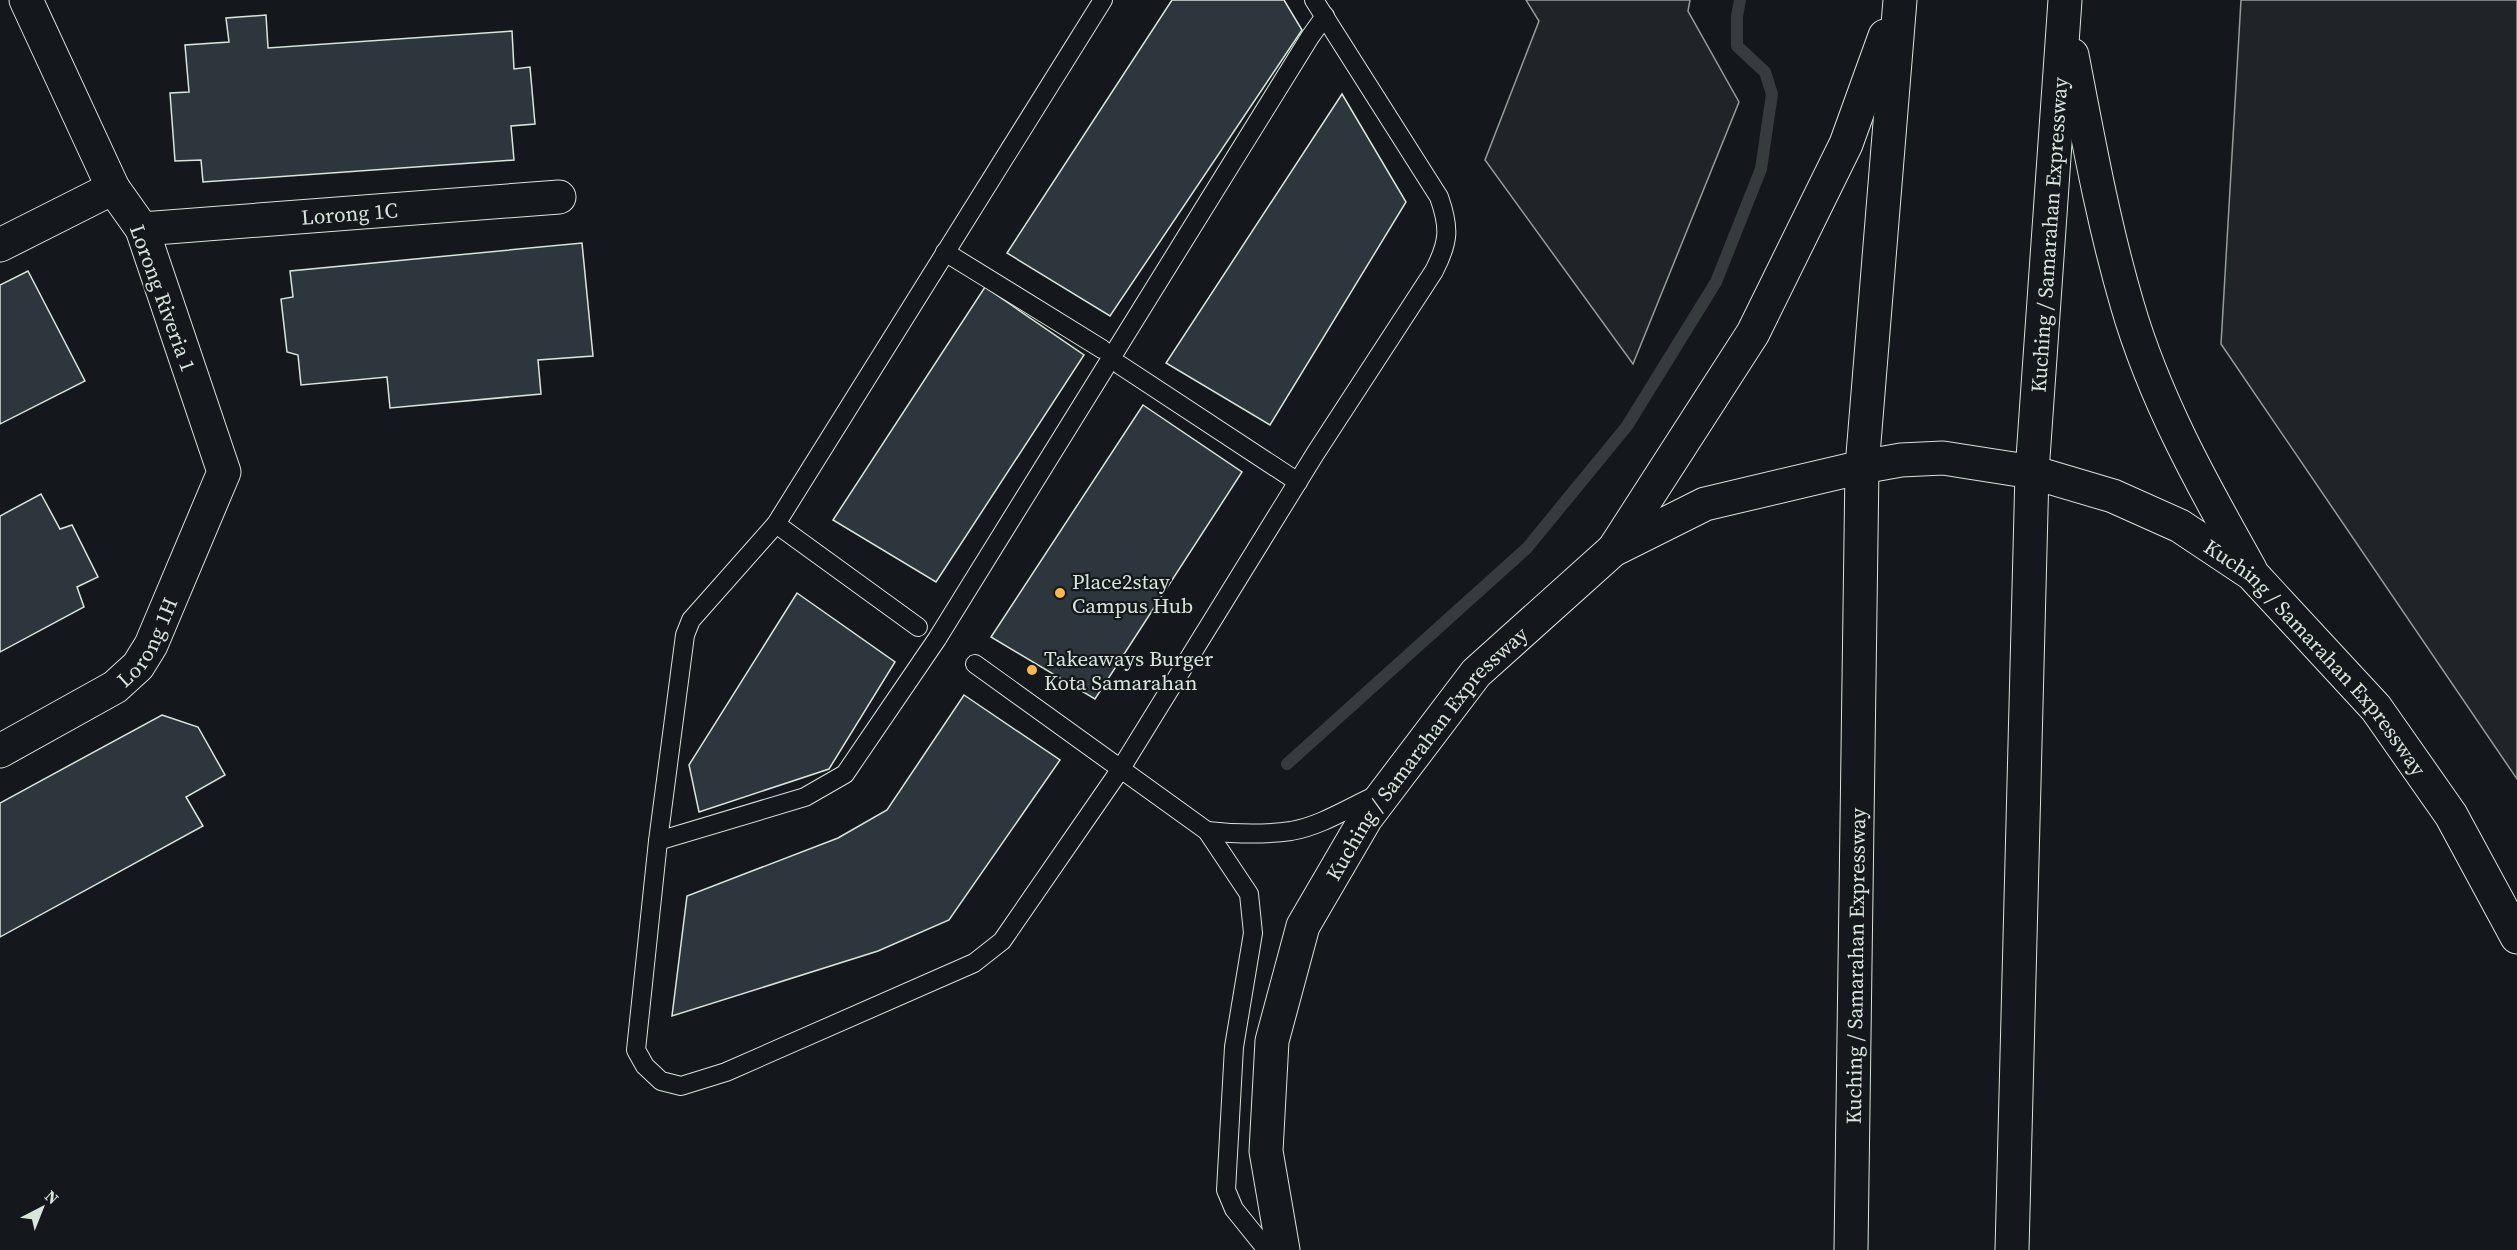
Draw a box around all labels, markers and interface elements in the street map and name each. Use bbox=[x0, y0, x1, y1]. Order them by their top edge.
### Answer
street label: Kuching / Samarahan Expressway bbox=[2023, 76, 2074, 394]
street label: Lorong 1C bbox=[300, 195, 399, 231]
street label: Lorong Riveria 1 bbox=[123, 220, 203, 376]
street label: Kuching / Samarahan Expressway bbox=[2199, 532, 2434, 781]
place label: Place2stay Campus Hub bbox=[1072, 567, 1193, 620]
marker: Place2stay Campus Hub bbox=[1053, 586, 1067, 600]
street label: Lorong 1H bbox=[110, 593, 184, 693]
street label: Kuching / Samarahan Expressway bbox=[1318, 619, 1534, 886]
place label: Takeaways Burger Kota Samarahan bbox=[1044, 644, 1213, 697]
marker: Takeaways Burger Kota Samarahan bbox=[1025, 663, 1039, 677]
street label: Kuching / Samarahan Expressway bbox=[1838, 808, 1872, 1124]
north arrow bbox=[12, 1178, 72, 1238]
text: N bbox=[40, 1185, 64, 1209]

